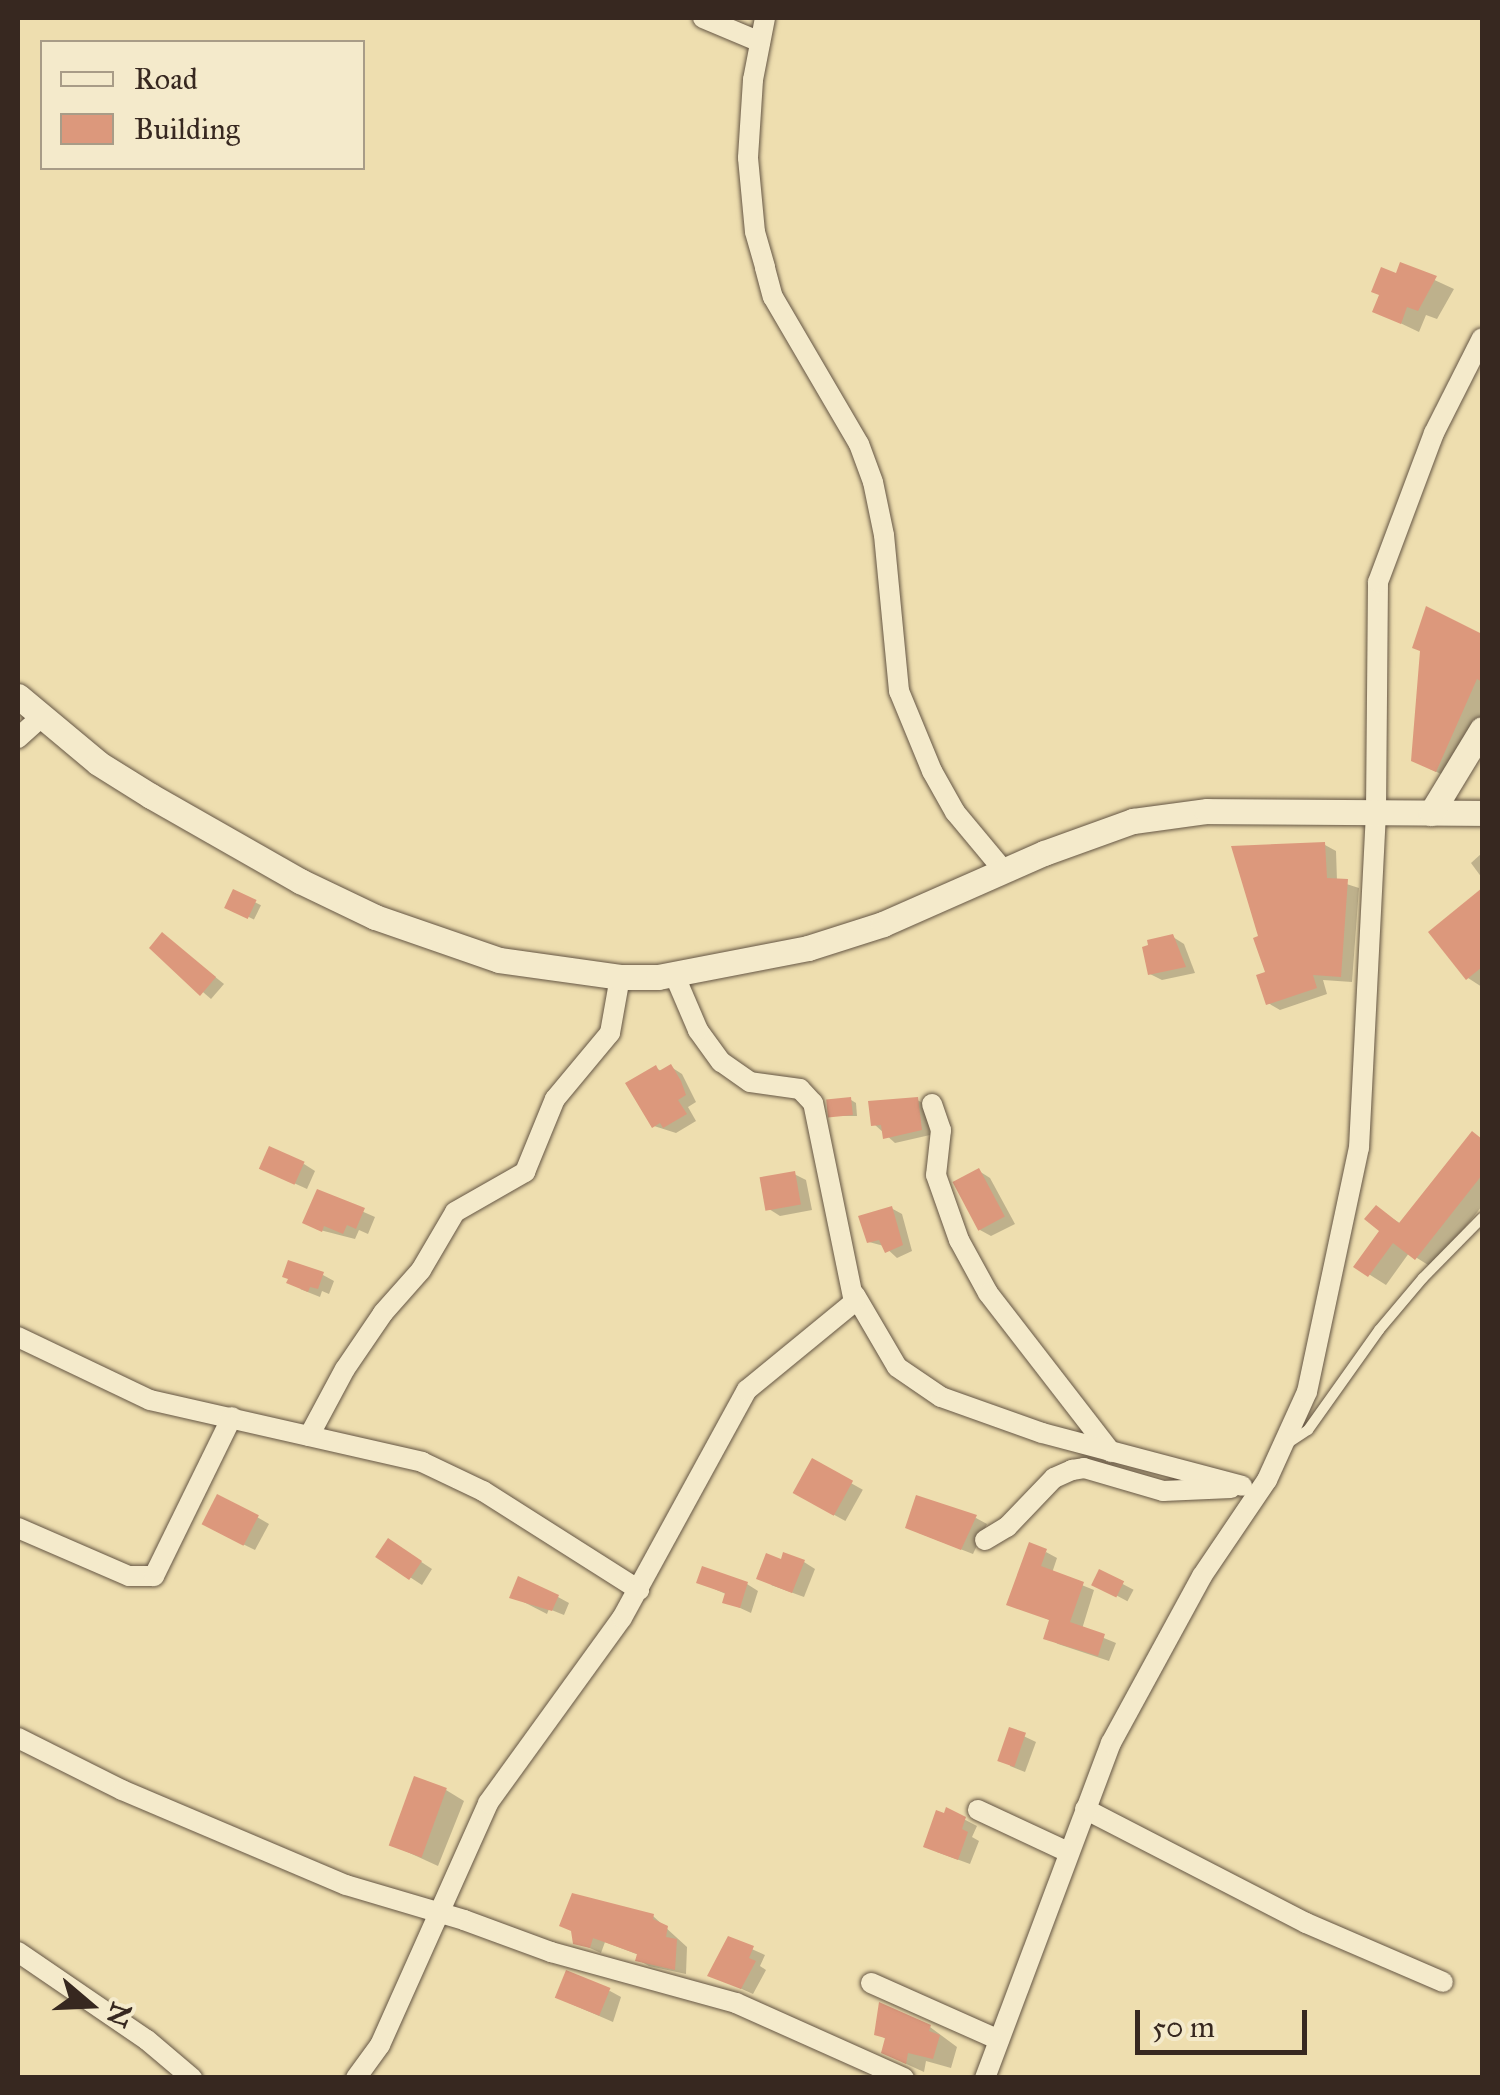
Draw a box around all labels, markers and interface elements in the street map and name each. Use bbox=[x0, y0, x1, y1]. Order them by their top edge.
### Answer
legend bbox=[40, 40, 365, 170]
text: Road bbox=[134, 61, 198, 97]
text: Building bbox=[134, 111, 240, 147]
north arrow bbox=[40, 1955, 140, 2055]
scale bar bbox=[1140, 1990, 1312, 2052]
text: N bbox=[98, 1998, 139, 2032]
text: 50 m bbox=[1152, 2009, 1215, 2045]

